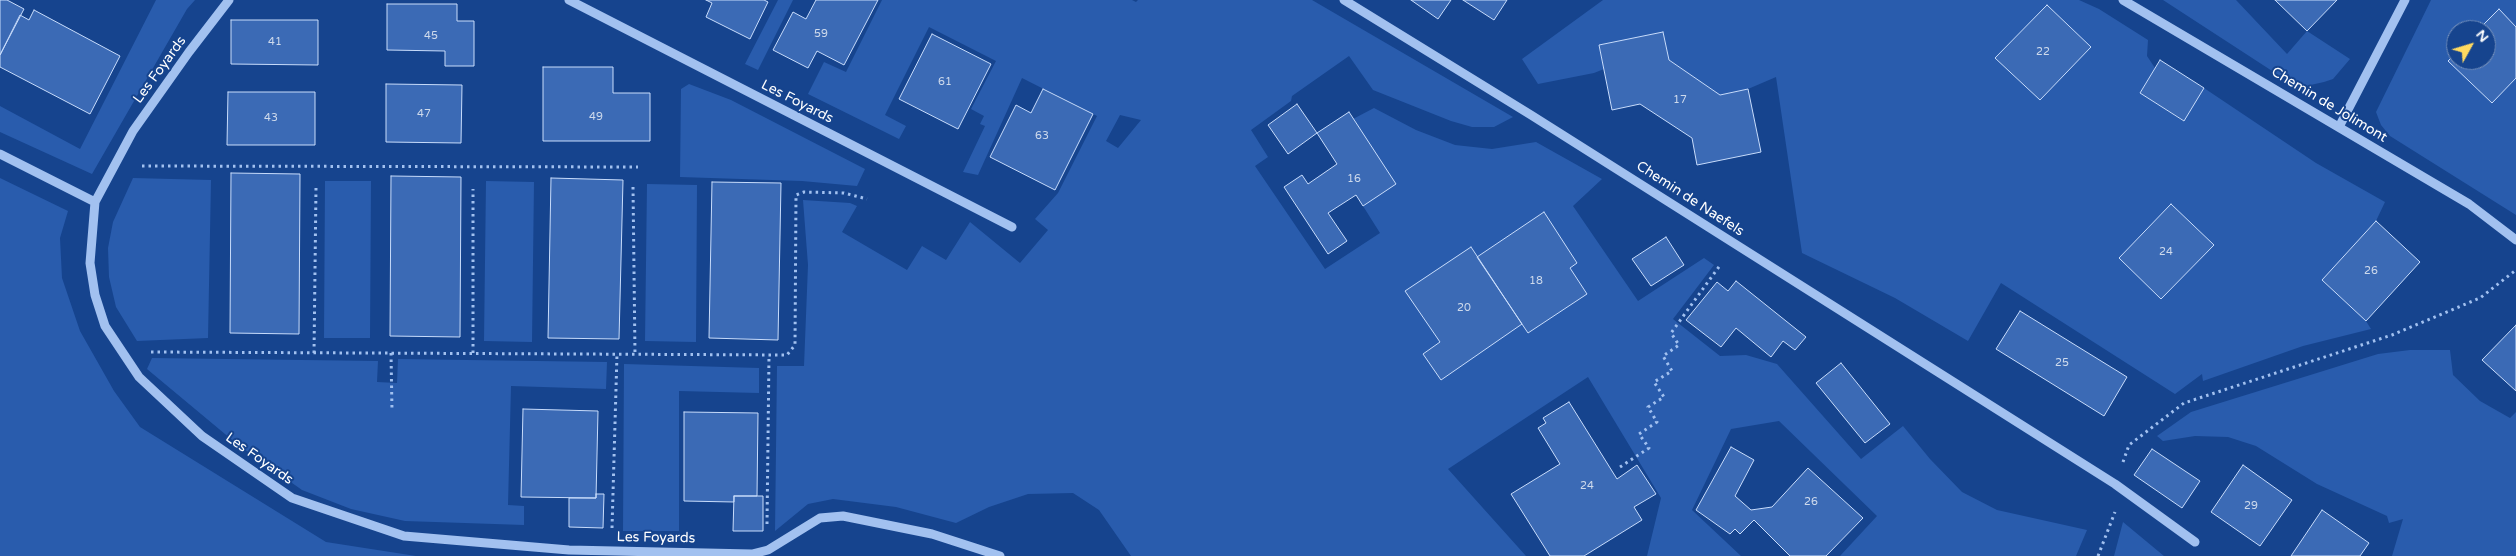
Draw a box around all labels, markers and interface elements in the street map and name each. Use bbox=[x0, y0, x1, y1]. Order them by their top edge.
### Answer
north arrow bbox=[2446, 20, 2496, 70]
text: N bbox=[2472, 26, 2492, 46]
house number: 59 bbox=[814, 27, 828, 41]
house number: 45 bbox=[424, 29, 438, 43]
street label: Les Foyards bbox=[130, 33, 190, 107]
house number: 41 bbox=[268, 35, 282, 49]
house number: 22 bbox=[2036, 45, 2050, 59]
street label: Chemin de Jolimont bbox=[2268, 64, 2390, 146]
house number: 61 bbox=[938, 75, 952, 89]
street label: Les Foyards bbox=[758, 77, 836, 127]
house number: 17 bbox=[1673, 93, 1687, 107]
house number: 47 bbox=[417, 107, 431, 121]
house number: 49 bbox=[589, 110, 603, 124]
house number: 43 bbox=[264, 111, 278, 125]
house number: 63 bbox=[1035, 129, 1049, 143]
street label: Chemin de Naefels bbox=[1633, 158, 1747, 240]
house number: 16 bbox=[1347, 172, 1361, 186]
house number: 24 bbox=[2159, 245, 2173, 259]
house number: 26 bbox=[2364, 264, 2378, 278]
house number: 18 bbox=[1529, 274, 1543, 288]
house number: 20 bbox=[1457, 301, 1471, 315]
house number: 25 bbox=[2055, 356, 2069, 370]
street label: Les Foyards bbox=[222, 430, 296, 488]
house number: 24 bbox=[1580, 479, 1594, 493]
house number: 26 bbox=[1804, 495, 1818, 509]
house number: 29 bbox=[2244, 499, 2258, 513]
street label: Les Foyards bbox=[616, 529, 696, 547]

